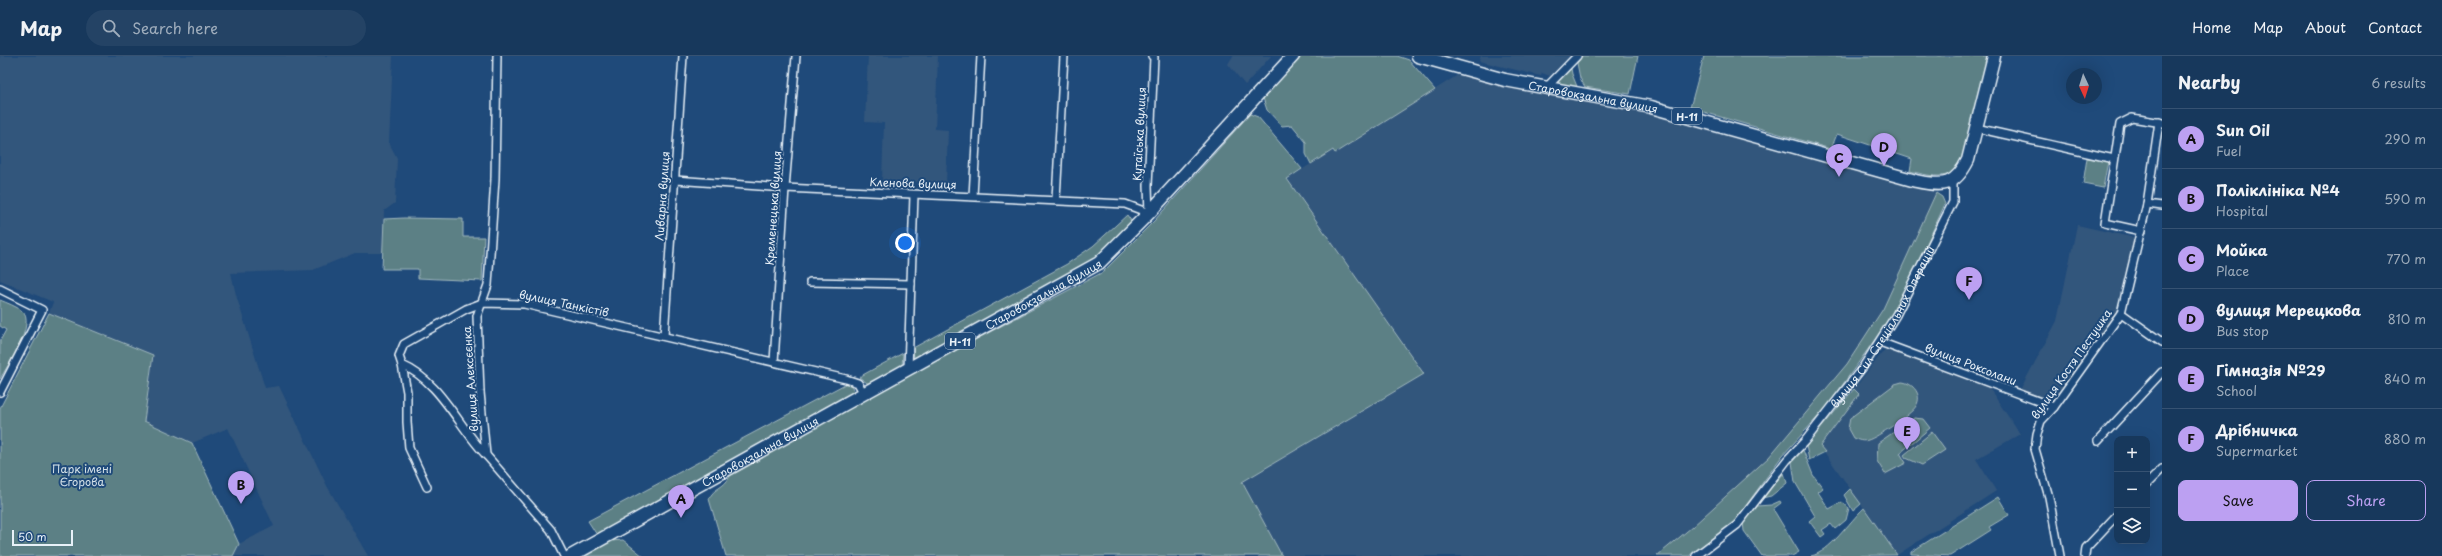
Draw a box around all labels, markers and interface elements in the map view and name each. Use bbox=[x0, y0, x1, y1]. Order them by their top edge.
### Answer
search box bbox=[86, 10, 366, 46]
text: Map bbox=[20, 14, 62, 42]
text: Search here bbox=[132, 16, 218, 39]
icon: search bbox=[100, 17, 122, 39]
text: Home bbox=[2192, 17, 2231, 38]
text: Map bbox=[2253, 17, 2283, 38]
text: About bbox=[2305, 17, 2346, 38]
text: Contact bbox=[2368, 17, 2422, 38]
north arrow bbox=[2066, 68, 2102, 104]
text: Nearby bbox=[2178, 69, 2240, 95]
text: 6 results bbox=[2371, 73, 2426, 92]
street label: Старовокзальна вулиця bbox=[1527, 76, 1660, 117]
street label: Кутаїська вулиця bbox=[1128, 87, 1150, 181]
road number: Н-11 bbox=[1672, 108, 1702, 124]
text: Sun Oil bbox=[2216, 118, 2270, 141]
text: A bbox=[2186, 129, 2196, 148]
text: 290 m bbox=[2385, 129, 2426, 148]
pin: D bbox=[1871, 133, 1897, 166]
text: Fuel bbox=[2216, 141, 2242, 160]
pin: C bbox=[1826, 144, 1852, 177]
street label: Кременецька вулиця bbox=[761, 150, 785, 266]
street label: Ливарна вулиця bbox=[650, 151, 674, 241]
street label: Кленова вулиця bbox=[869, 173, 957, 193]
text: Поліклініка №4 bbox=[2216, 178, 2340, 201]
text: B bbox=[2187, 189, 2195, 208]
text: 590 m bbox=[2384, 189, 2426, 208]
text: Hospital bbox=[2216, 201, 2268, 220]
your location bbox=[895, 233, 915, 253]
text: Мойка bbox=[2216, 238, 2268, 261]
street label: вулиця Сил Спеціальних Операцій bbox=[1826, 243, 1938, 411]
text: C bbox=[2186, 249, 2196, 268]
text: 770 m bbox=[2386, 249, 2426, 268]
street label: Старовокзальна вулиця bbox=[982, 255, 1105, 333]
text: Place bbox=[2216, 261, 2249, 280]
pin: F bbox=[1956, 267, 1982, 300]
street label: вулиця Танкістів bbox=[518, 285, 610, 321]
text: вулиця Мерецкова bbox=[2216, 298, 2361, 321]
street label: вулиця Костя Пестушка bbox=[2026, 305, 2116, 423]
text: D bbox=[2186, 309, 2196, 328]
text: 810 m bbox=[2388, 309, 2426, 328]
text: Bus stop bbox=[2216, 321, 2269, 340]
street label: вулиця Алексєєнка bbox=[458, 325, 482, 432]
road number: Н-11 bbox=[945, 333, 975, 349]
street label: вулиця Роксолани bbox=[1923, 339, 2019, 389]
text: Гімназія №29 bbox=[2216, 358, 2325, 381]
text: E bbox=[2187, 369, 2195, 388]
text: 840 m bbox=[2384, 369, 2426, 388]
text: School bbox=[2216, 381, 2257, 400]
street label: Старовокзальна вулиця bbox=[698, 412, 821, 491]
pin: E bbox=[1894, 417, 1920, 450]
text: Дрібничка bbox=[2216, 418, 2298, 441]
text: F bbox=[2187, 429, 2195, 448]
text: 880 m bbox=[2384, 429, 2426, 448]
map controls bbox=[2114, 436, 2150, 544]
button: + bbox=[2114, 436, 2150, 472]
text: Supermarket bbox=[2216, 441, 2298, 460]
park label: Парк імені Єгорова bbox=[52, 460, 112, 490]
pin: B bbox=[228, 471, 254, 504]
button: − bbox=[2114, 472, 2150, 508]
button: Save bbox=[2178, 480, 2298, 521]
button: Share bbox=[2306, 480, 2426, 521]
pin: A bbox=[668, 485, 694, 518]
button: layers bbox=[2114, 508, 2150, 544]
scale bar bbox=[12, 528, 73, 547]
text: 50 m bbox=[18, 528, 47, 545]

